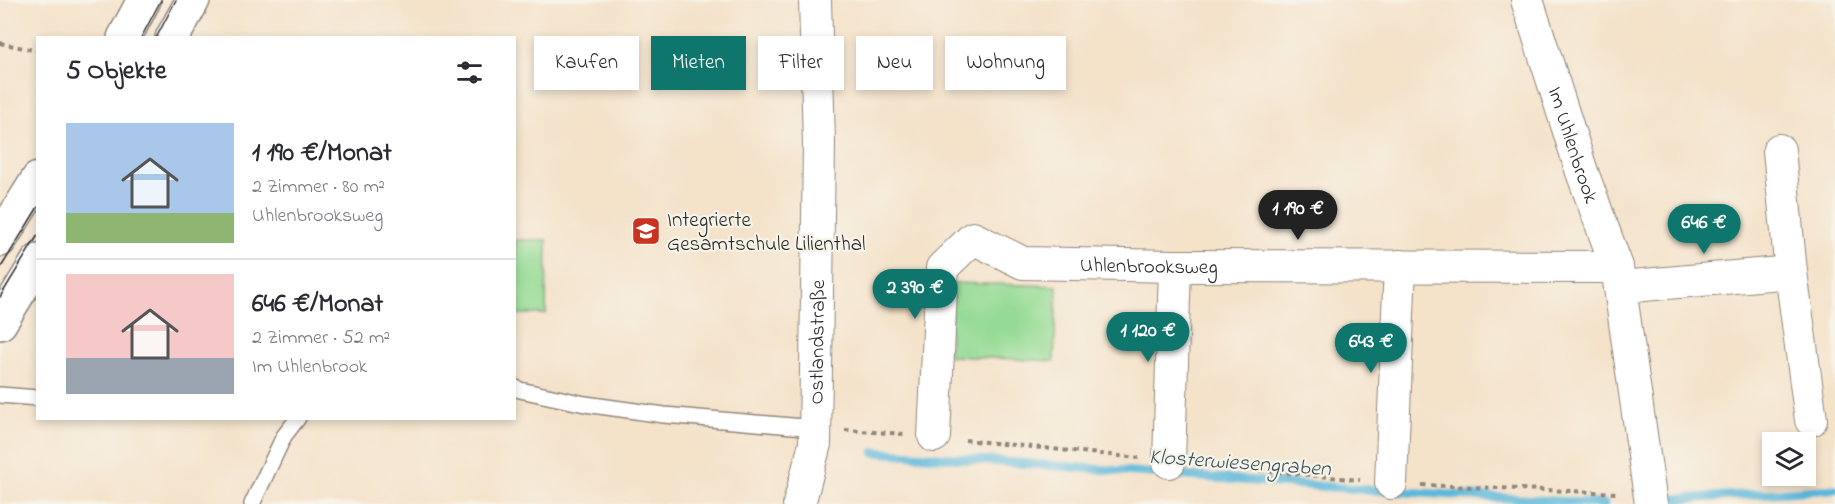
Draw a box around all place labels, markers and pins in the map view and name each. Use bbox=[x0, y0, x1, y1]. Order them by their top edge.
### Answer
pin: 1 190 € bbox=[1243, 190, 1353, 241]
pin: 646 € bbox=[1662, 204, 1746, 255]
place label: Integrierte Gesamtschule Lilienthal bbox=[667, 206, 866, 260]
school or university icon: Integrierte Gesamtschule Lilienthal bbox=[630, 215, 662, 247]
pin: 2 390 € bbox=[860, 269, 970, 320]
pin: 1 120 € bbox=[1093, 312, 1203, 363]
pin: 643 € bbox=[1329, 323, 1413, 374]

